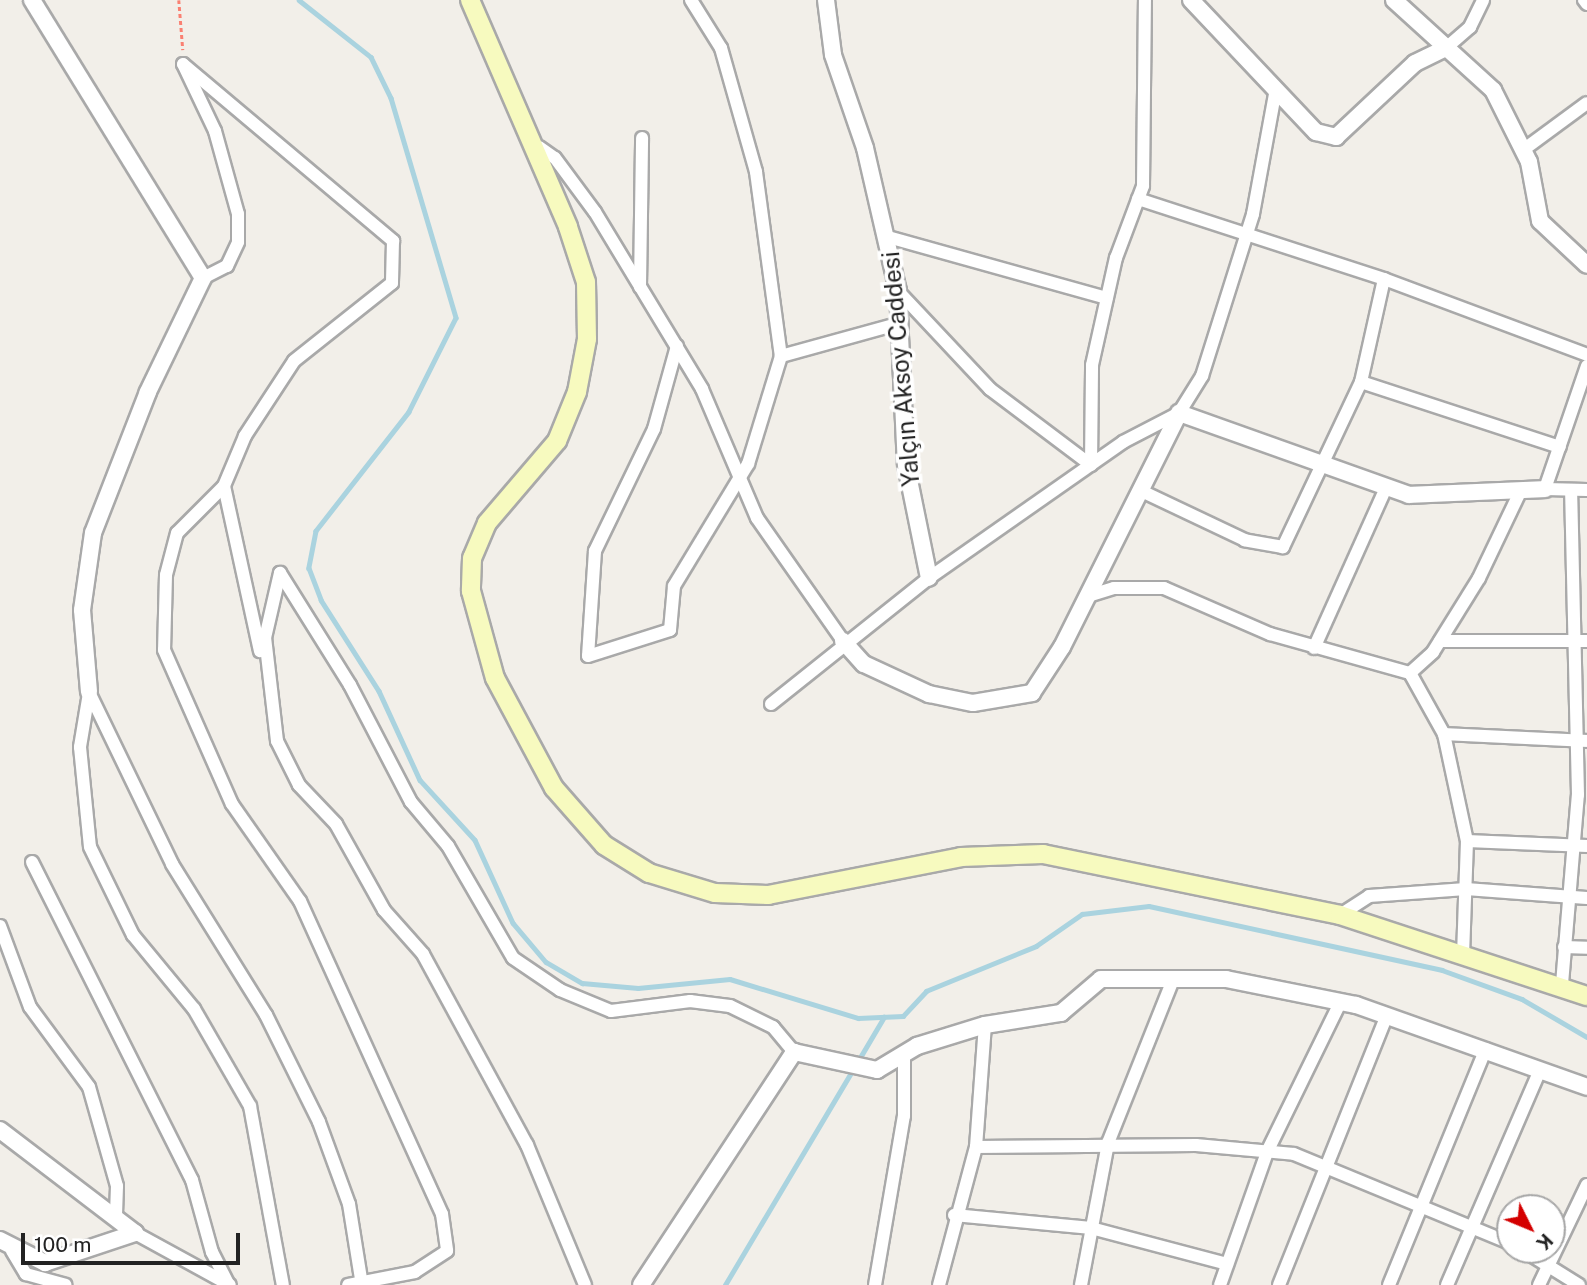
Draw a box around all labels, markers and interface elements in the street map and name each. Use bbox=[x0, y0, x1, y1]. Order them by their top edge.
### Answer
street label: Yalçın Aksoy Caddesi bbox=[876, 250, 926, 488]
north arrow bbox=[1496, 1194, 1566, 1264]
scale bar bbox=[24, 1218, 243, 1262]
text: K bbox=[1532, 1229, 1558, 1254]
text: 100 m bbox=[34, 1232, 91, 1257]

